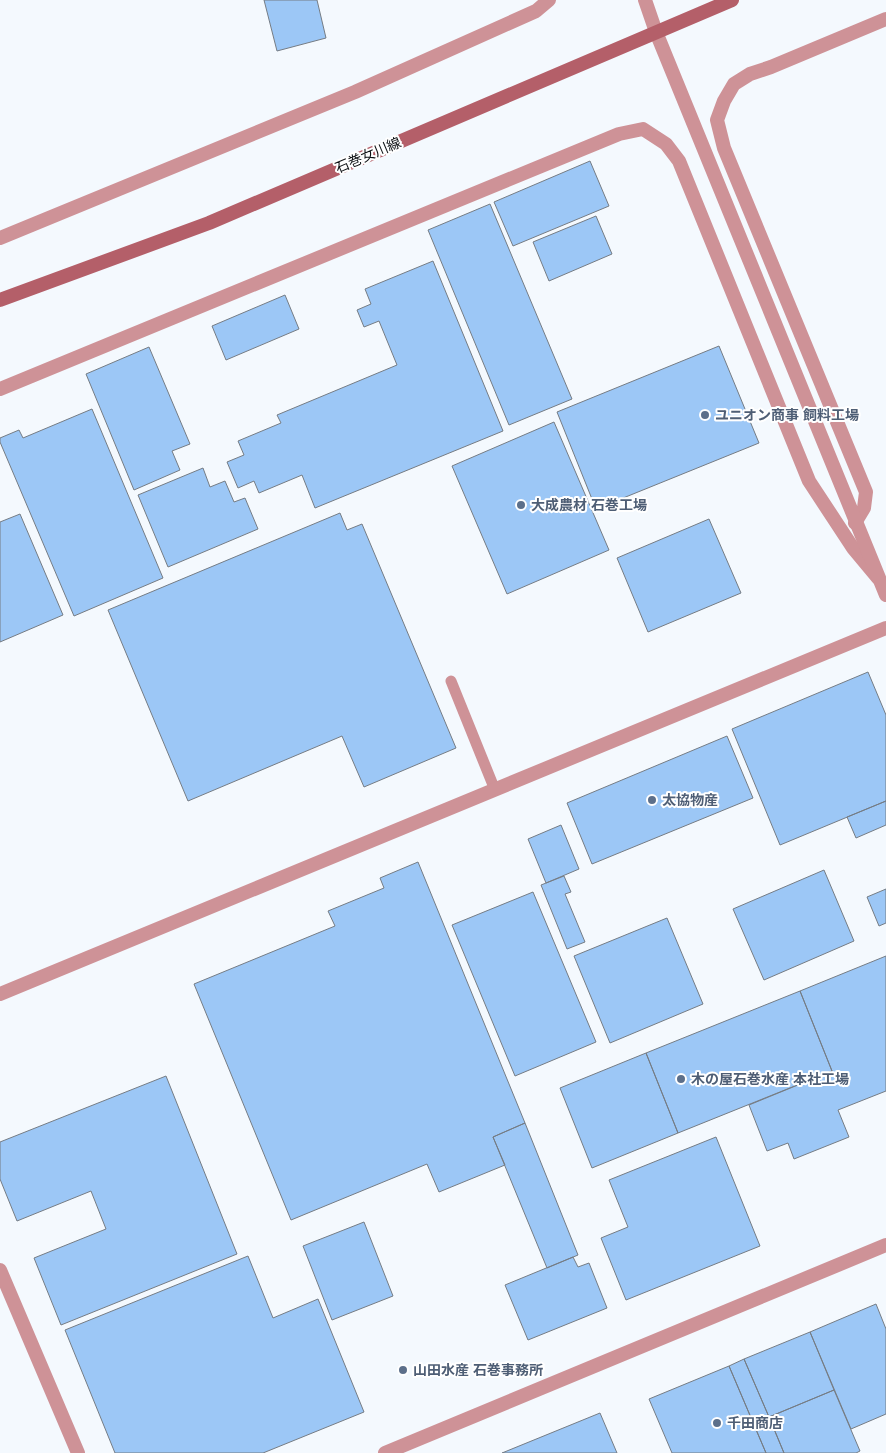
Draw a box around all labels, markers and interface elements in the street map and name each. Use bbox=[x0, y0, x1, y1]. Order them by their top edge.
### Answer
street label: 石巻女川線 bbox=[332, 133, 404, 177]
place label: ユニオン商事 飼料工場 bbox=[715, 406, 859, 424]
marker: ユニオン商事 飼料工場 bbox=[699, 409, 711, 421]
place label: 大成農材 石巻工場 bbox=[531, 496, 647, 514]
marker: 大成農材 石巻工場 bbox=[515, 499, 527, 511]
place label: 太協物産 bbox=[662, 791, 718, 809]
marker: 太協物産 bbox=[646, 794, 658, 806]
place label: 木の屋石巻水産 本社工場 bbox=[691, 1070, 849, 1088]
marker: 木の屋石巻水産 本社工場 bbox=[675, 1073, 687, 1085]
place label: 山田水産 石巻事務所 bbox=[413, 1361, 543, 1379]
marker: 山田水産 石巻事務所 bbox=[397, 1364, 409, 1376]
place label: 千田商店 bbox=[727, 1414, 783, 1432]
marker: 千田商店 bbox=[711, 1417, 723, 1429]

